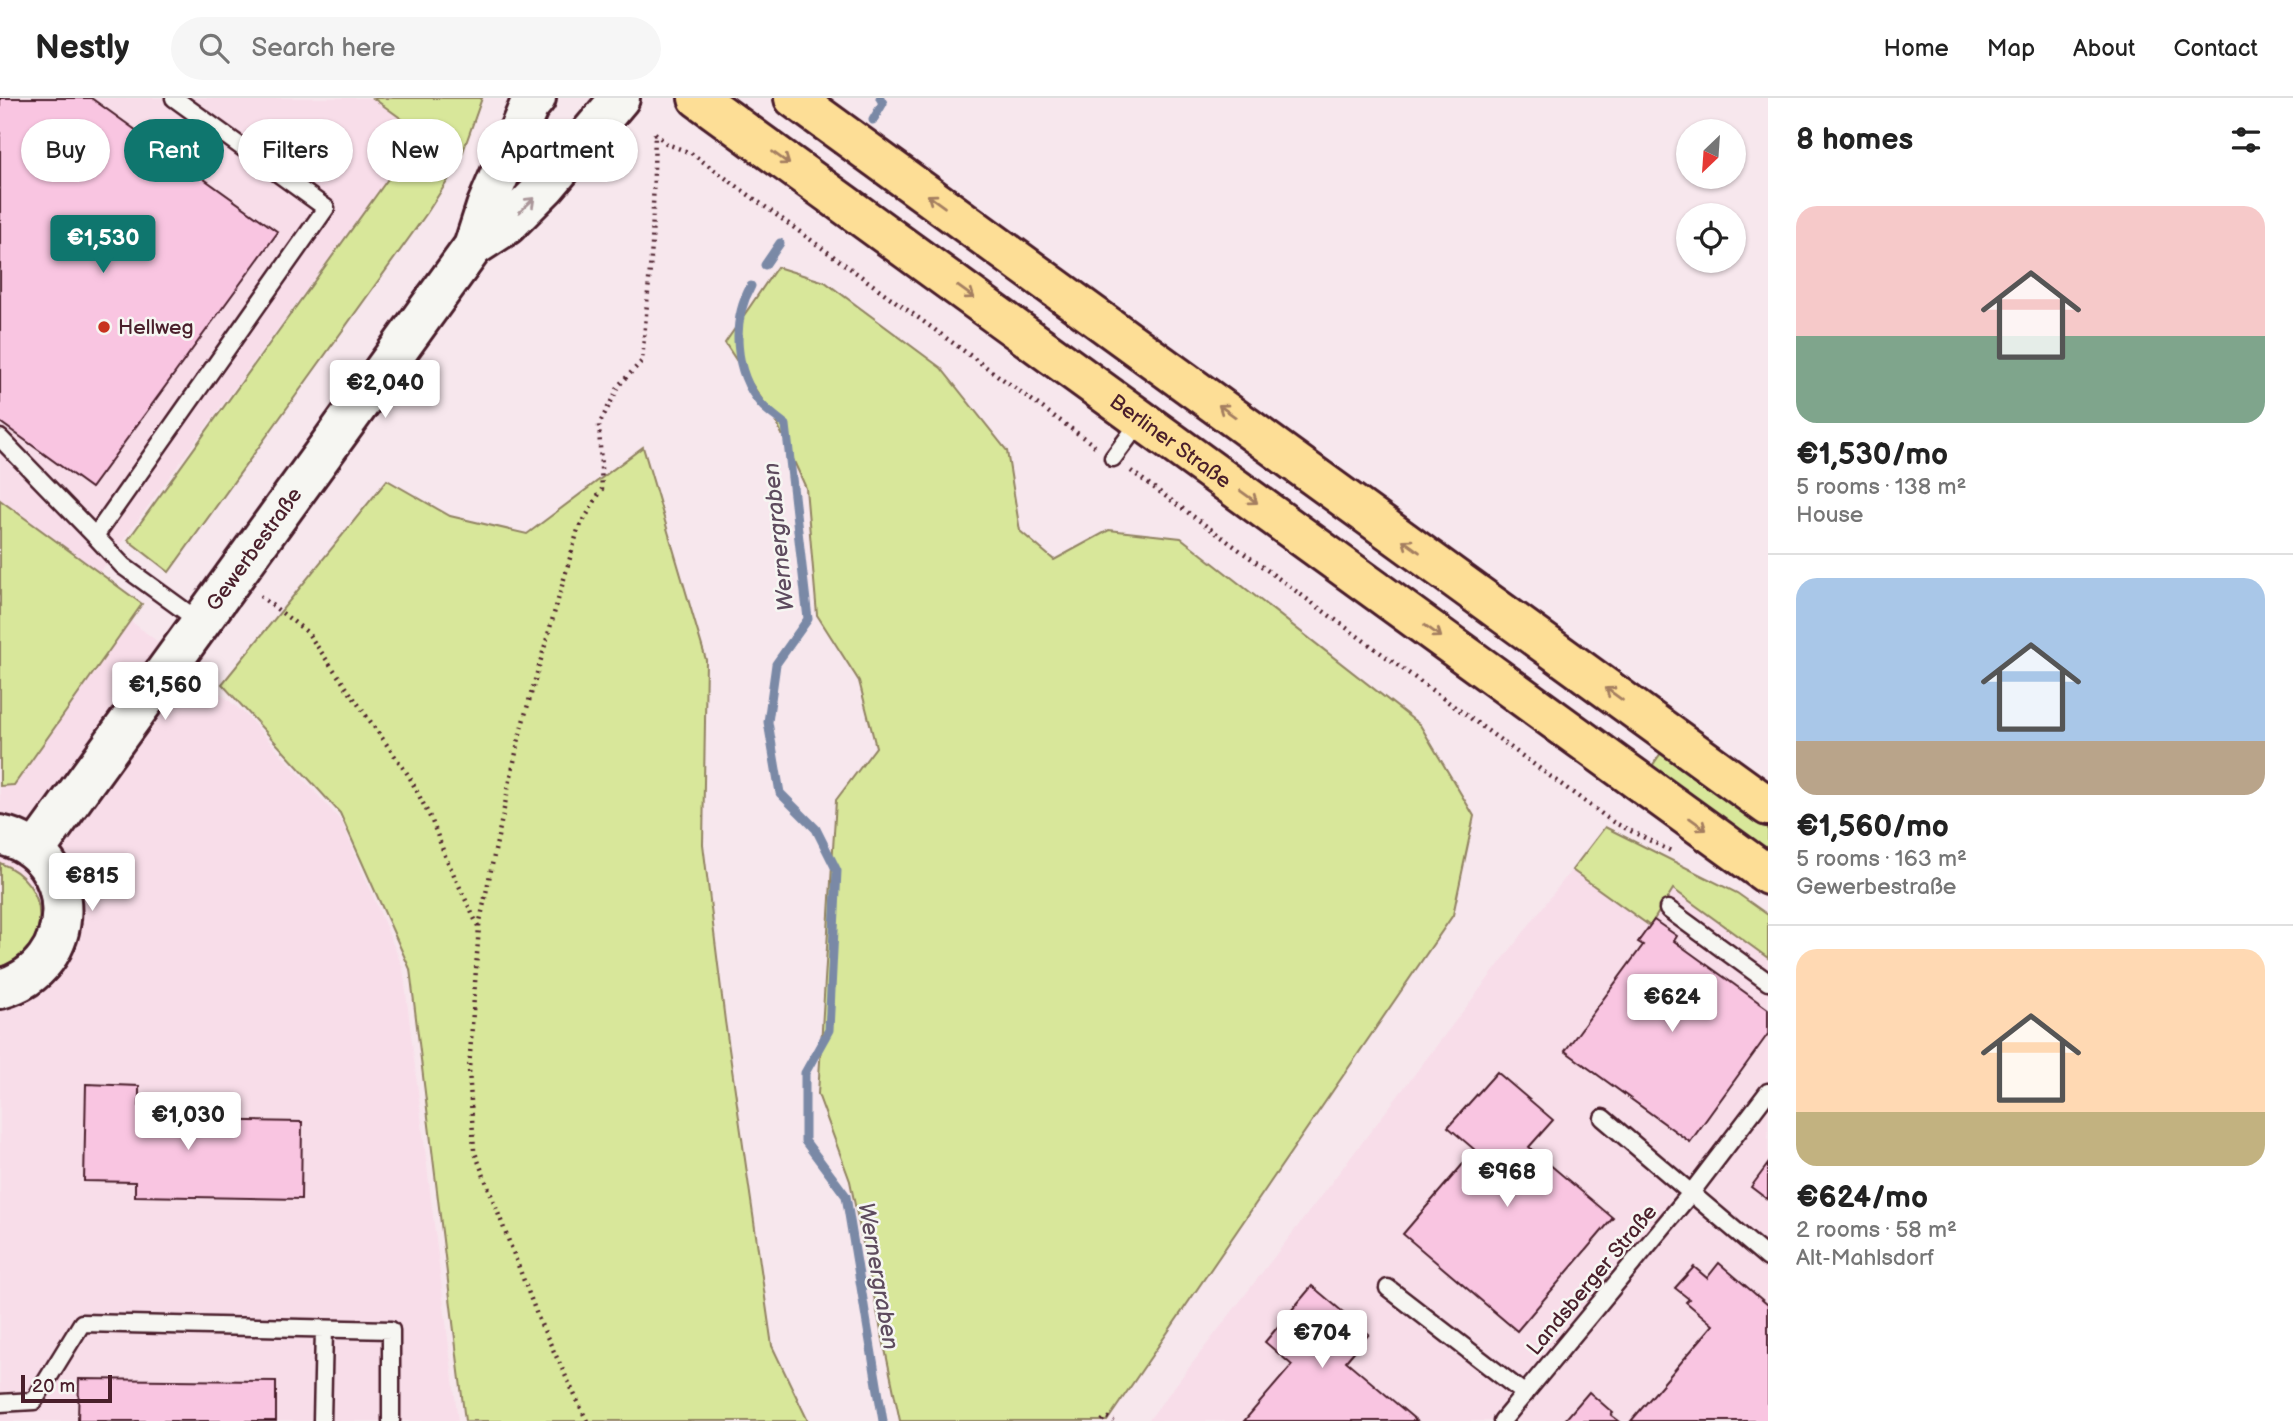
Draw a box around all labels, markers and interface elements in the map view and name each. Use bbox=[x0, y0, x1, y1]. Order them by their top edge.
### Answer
search box bbox=[171, 17, 661, 80]
text: Nestly bbox=[35, 28, 129, 68]
icon: search bbox=[195, 29, 233, 67]
text: Search here bbox=[251, 33, 395, 64]
text: Home bbox=[1884, 34, 1949, 63]
text: Map bbox=[1987, 34, 2035, 63]
text: About bbox=[2073, 34, 2135, 63]
text: Contact bbox=[2173, 34, 2258, 63]
chip: Buy bbox=[21, 119, 110, 182]
chip: Rent bbox=[124, 119, 224, 182]
chip: Filters bbox=[238, 119, 353, 182]
chip: New bbox=[367, 119, 463, 182]
chip: Apartment bbox=[477, 119, 638, 182]
north arrow bbox=[1676, 119, 1746, 189]
map controls bbox=[1676, 119, 1746, 273]
icon: filters bbox=[2227, 121, 2265, 159]
text: 8 homes bbox=[1796, 122, 1913, 158]
one-way arrow bbox=[771, 151, 790, 166]
one-way arrow bbox=[928, 193, 946, 208]
one-way arrow bbox=[518, 196, 535, 213]
button: locate bbox=[1676, 203, 1746, 273]
pin: €1,530 bbox=[46, 216, 160, 275]
text: €1,530 bbox=[66, 224, 140, 252]
icon: home bbox=[1968, 252, 2094, 378]
one-way arrow bbox=[956, 284, 975, 299]
place label: Hellweg bbox=[118, 315, 194, 340]
marker: Hellweg bbox=[96, 319, 112, 335]
pin: €2,040 bbox=[328, 360, 442, 420]
text: €2,040 bbox=[346, 369, 424, 397]
street label: Berliner Straße bbox=[1105, 389, 1236, 493]
one-way arrow bbox=[1218, 404, 1237, 419]
text: €1,530/mo bbox=[1796, 437, 1948, 473]
water label: Wernergraben bbox=[757, 461, 801, 613]
text: 5 rooms · 138 m² bbox=[1796, 473, 1966, 501]
street label: Gewerbestraße bbox=[201, 482, 307, 616]
one-way arrow bbox=[1239, 490, 1258, 504]
text: House bbox=[1796, 501, 1863, 529]
one-way arrow bbox=[1402, 538, 1421, 553]
one-way arrow bbox=[1423, 624, 1442, 638]
icon: home bbox=[1968, 624, 2094, 750]
pin: €1,560 bbox=[108, 662, 222, 722]
text: €1,560 bbox=[128, 671, 202, 699]
one-way arrow bbox=[1605, 687, 1624, 701]
text: €1,560/mo bbox=[1796, 809, 1949, 845]
one-way arrow bbox=[1689, 816, 1708, 831]
text: 5 rooms · 163 m² bbox=[1796, 845, 1967, 873]
pin: €815 bbox=[51, 854, 133, 913]
text: €815 bbox=[65, 862, 119, 890]
text: Gewerbestraße bbox=[1796, 873, 1956, 901]
pin: €624 bbox=[1631, 974, 1713, 1034]
text: €624 bbox=[1643, 983, 1701, 1011]
icon: home bbox=[1968, 995, 2094, 1121]
pin: €1,030 bbox=[131, 1093, 245, 1152]
text: €1,030 bbox=[151, 1101, 225, 1129]
pin: €968 bbox=[1466, 1150, 1548, 1209]
text: €968 bbox=[1478, 1158, 1536, 1186]
text: €624/mo bbox=[1796, 1180, 1928, 1216]
water label: Wernergraben bbox=[851, 1200, 905, 1352]
street label: Landsberger Straße bbox=[1522, 1200, 1662, 1360]
text: 2 rooms · 58 m² bbox=[1796, 1216, 1957, 1244]
text: Alt-Mahlsdorf bbox=[1796, 1244, 1934, 1272]
pin: €704 bbox=[1281, 1310, 1363, 1370]
text: €704 bbox=[1293, 1319, 1351, 1347]
scale bar bbox=[21, 1372, 112, 1404]
text: 20 m bbox=[32, 1375, 75, 1398]

